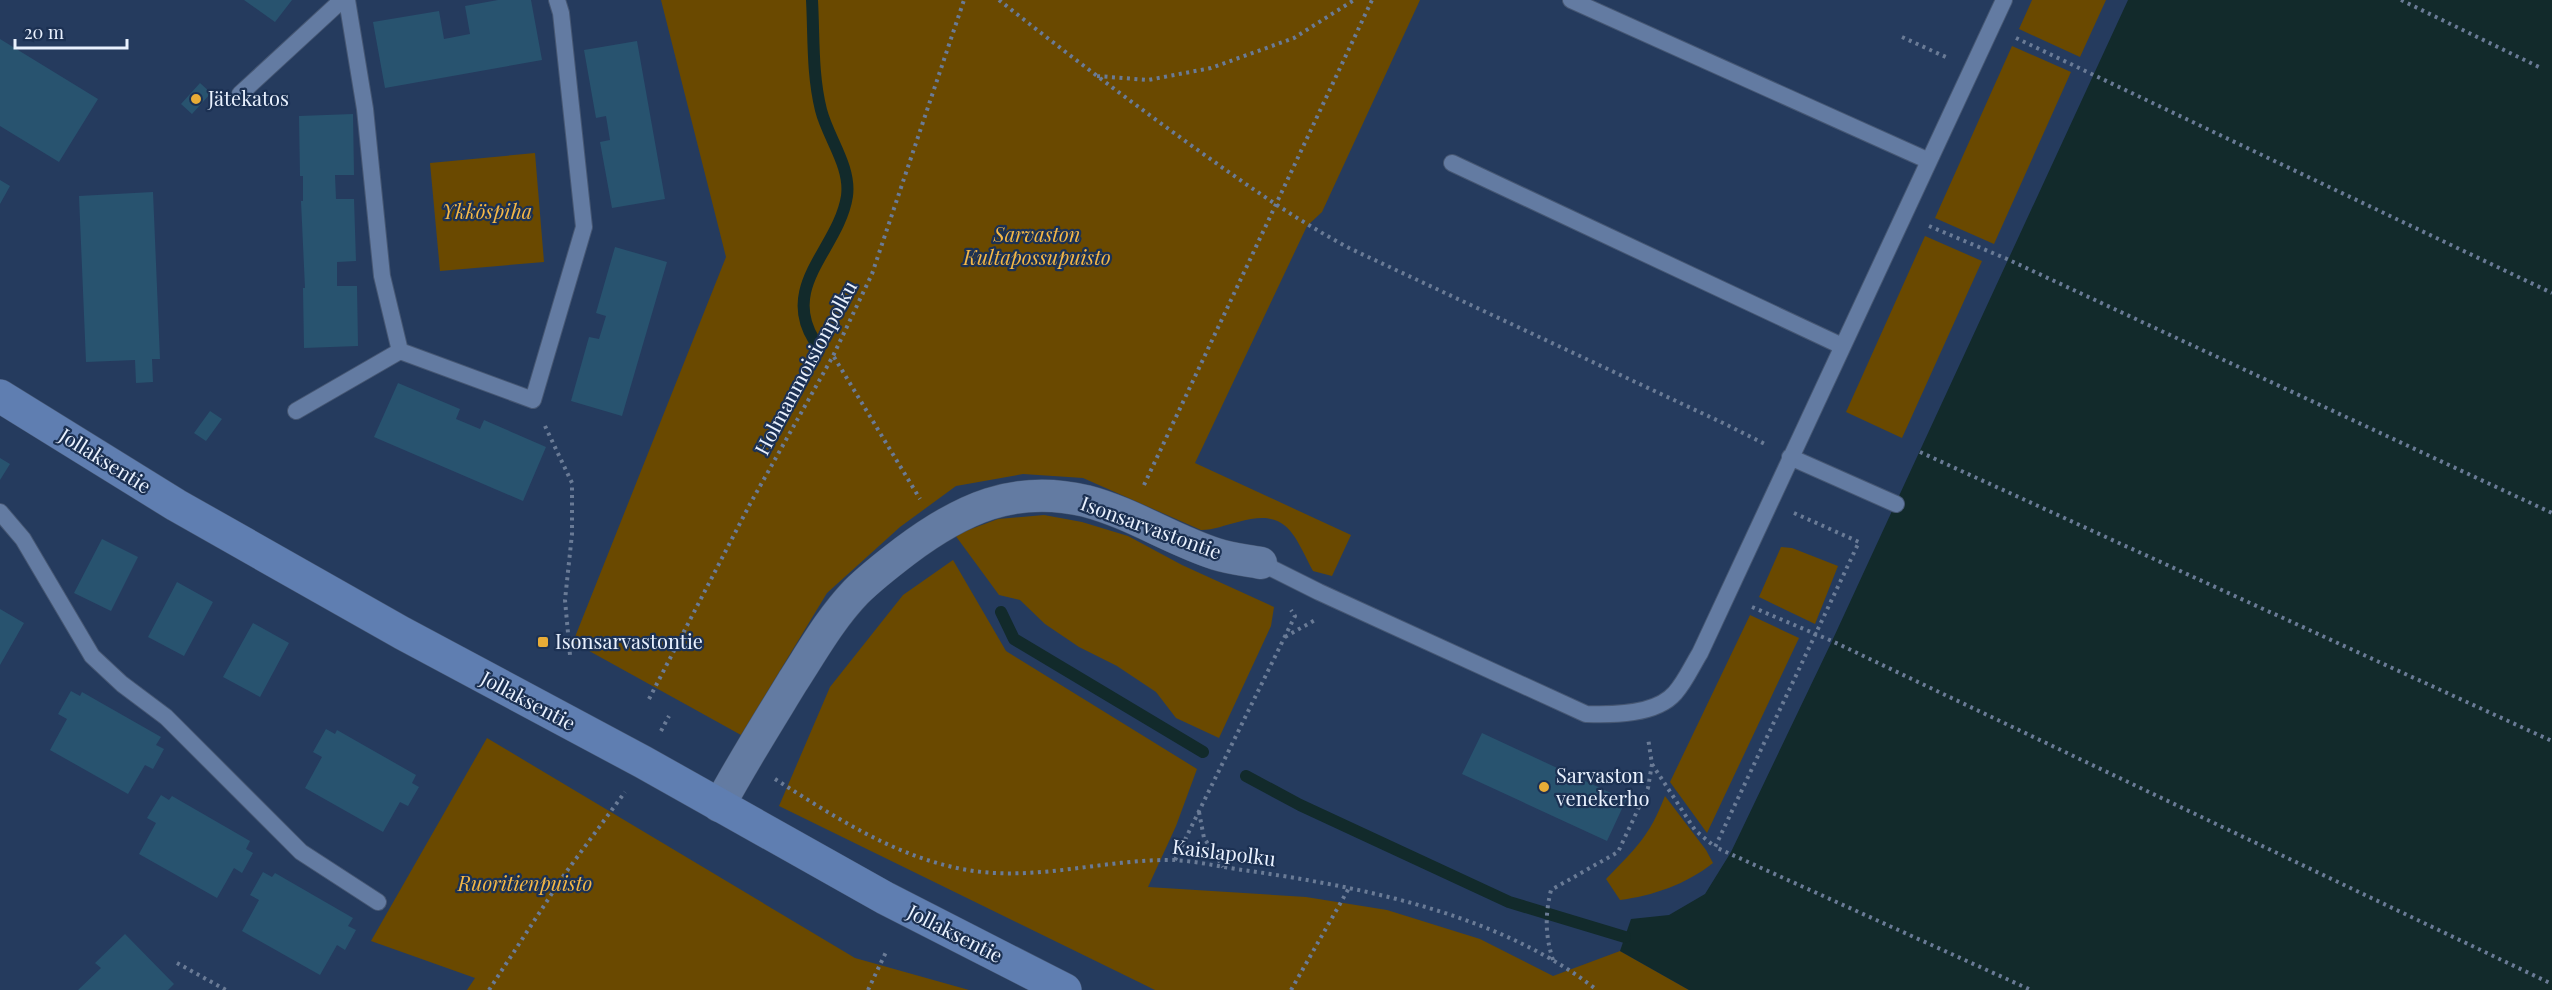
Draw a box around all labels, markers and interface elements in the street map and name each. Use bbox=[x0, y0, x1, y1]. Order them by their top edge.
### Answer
scale bar bbox=[15, 12, 128, 50]
text: 20 m bbox=[24, 20, 64, 44]
place label: Jätekatos bbox=[207, 84, 289, 111]
marker: Jätekatos bbox=[189, 92, 203, 106]
park label: Ykköspiha bbox=[442, 197, 532, 224]
park label: Sarvaston Kultapossupuisto bbox=[962, 220, 1111, 270]
street label: Holmanmoisionpolku bbox=[747, 275, 862, 459]
street label: Jollaksentie bbox=[54, 420, 157, 499]
street label: Isonsarvastontie bbox=[1077, 489, 1226, 565]
place label: Isonsarvastontie bbox=[555, 627, 703, 654]
marker: Isonsarvastontie bbox=[536, 635, 550, 649]
street label: Jollaksentie bbox=[476, 663, 581, 736]
place label: Sarvaston venekerho bbox=[1555, 761, 1650, 811]
marker: Sarvaston venekerho bbox=[1537, 780, 1551, 794]
street label: Kaislapolku bbox=[1171, 832, 1278, 871]
park label: Ruoritienpuisto bbox=[457, 869, 592, 896]
street label: Jollaksentie bbox=[903, 897, 1008, 968]

